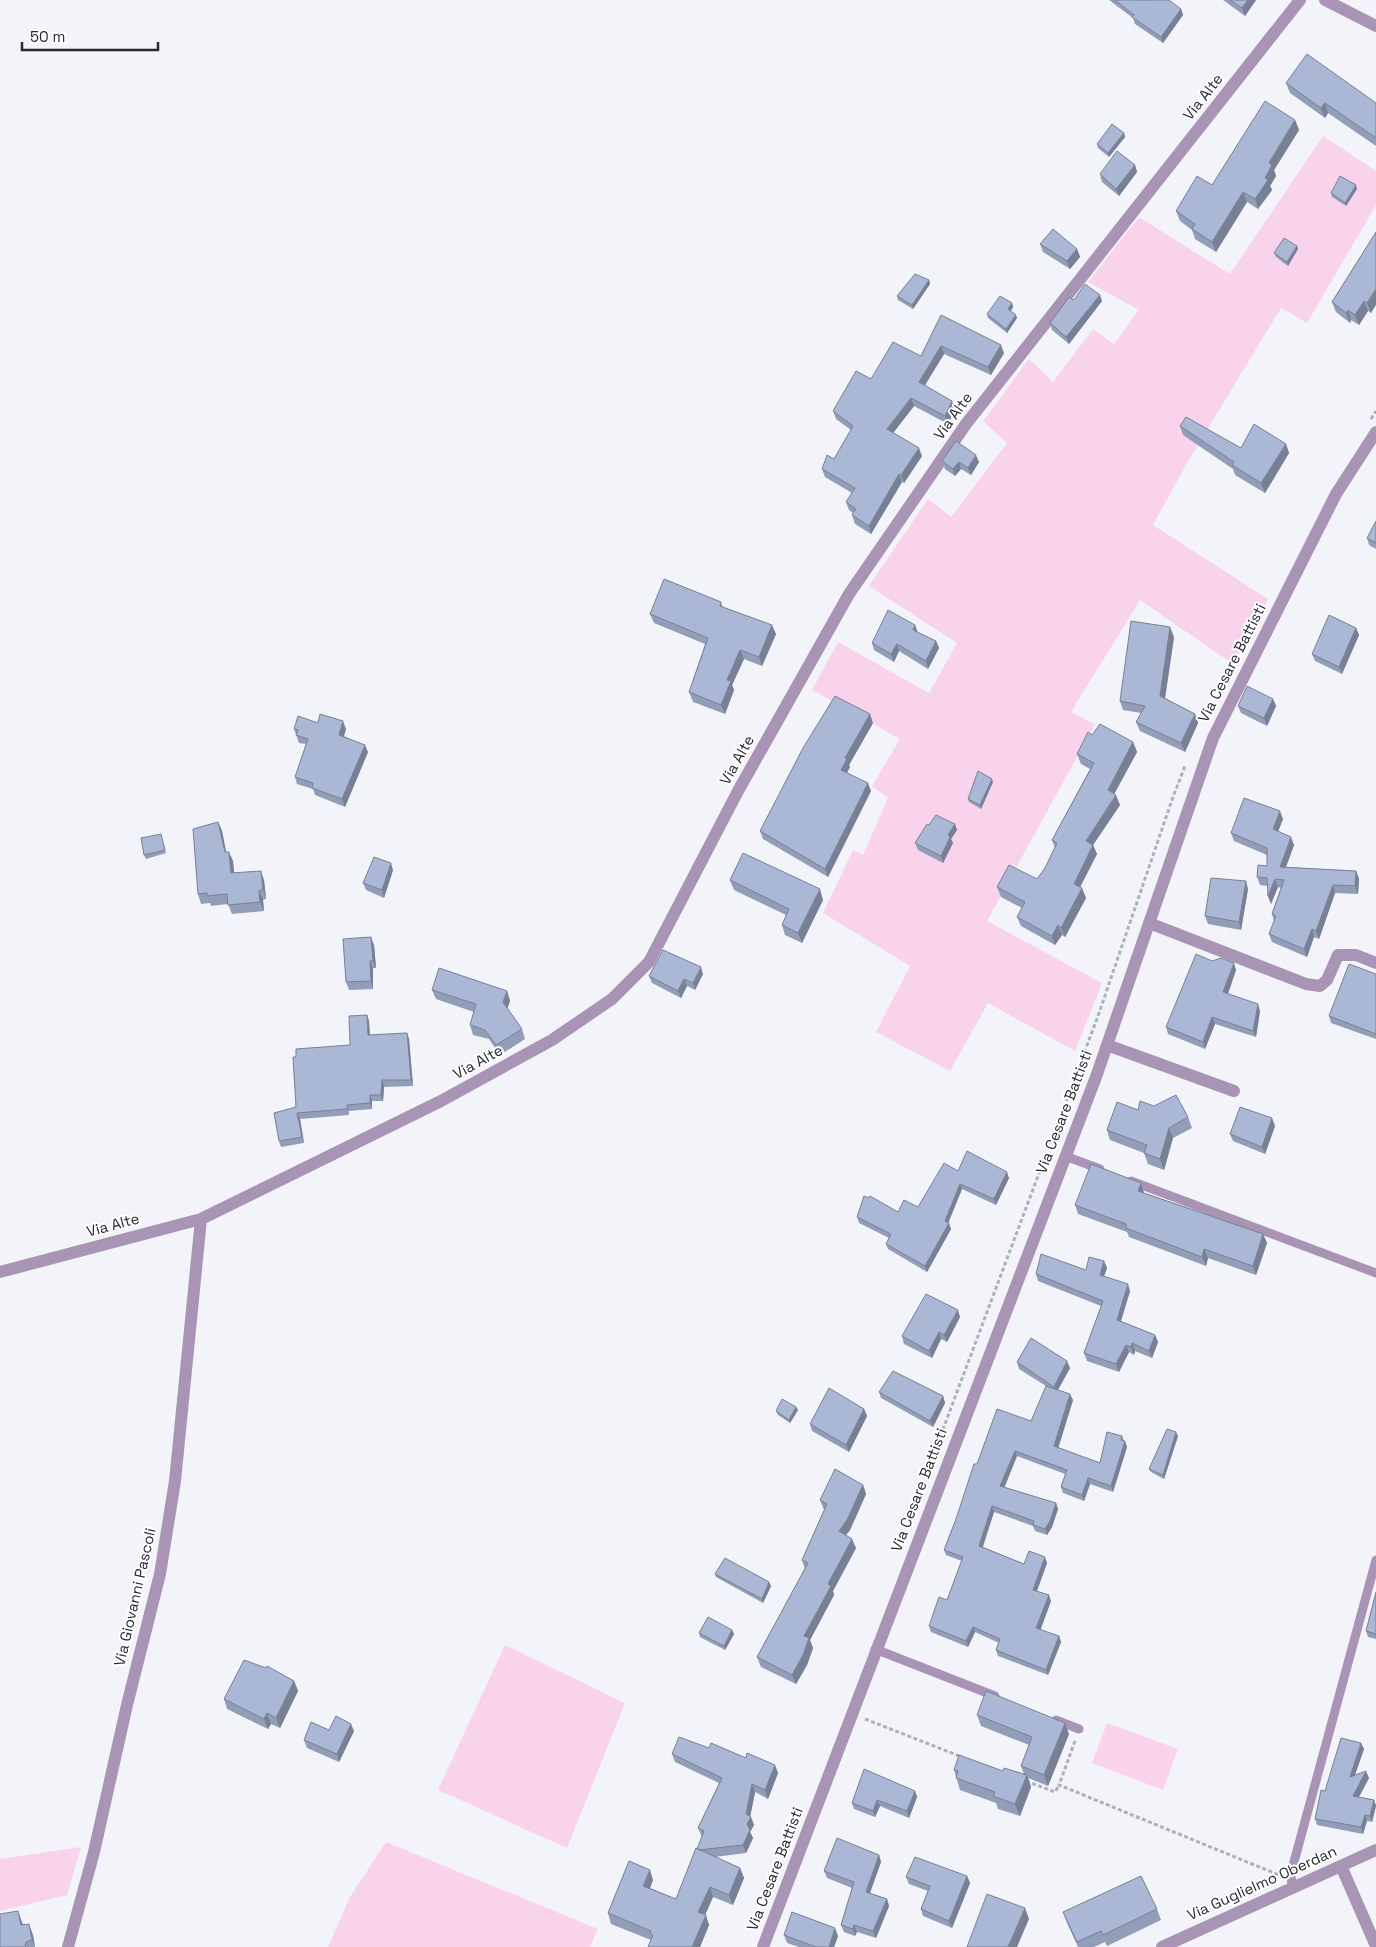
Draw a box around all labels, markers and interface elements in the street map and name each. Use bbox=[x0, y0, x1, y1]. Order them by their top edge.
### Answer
scale bar bbox=[22, 20, 159, 52]
text: 50 m bbox=[30, 27, 65, 46]
street label: Via Alte bbox=[1179, 70, 1227, 124]
street label: Via Alte bbox=[929, 388, 976, 443]
street label: Via Cesare Battisti bbox=[1193, 600, 1270, 725]
street label: Via Alte bbox=[715, 731, 758, 788]
street label: Via Alte bbox=[450, 1040, 506, 1083]
street label: Via Cesare Battisti bbox=[1031, 1047, 1096, 1176]
street label: Via Alte bbox=[84, 1208, 141, 1241]
street label: Via Cesare Battisti bbox=[886, 1425, 951, 1554]
street label: Via Giovanni Pascoli bbox=[109, 1526, 160, 1668]
street label: Via Cesare Battisti bbox=[742, 1804, 807, 1933]
street label: Via Guglielmo Oberdan bbox=[1184, 1841, 1339, 1924]

